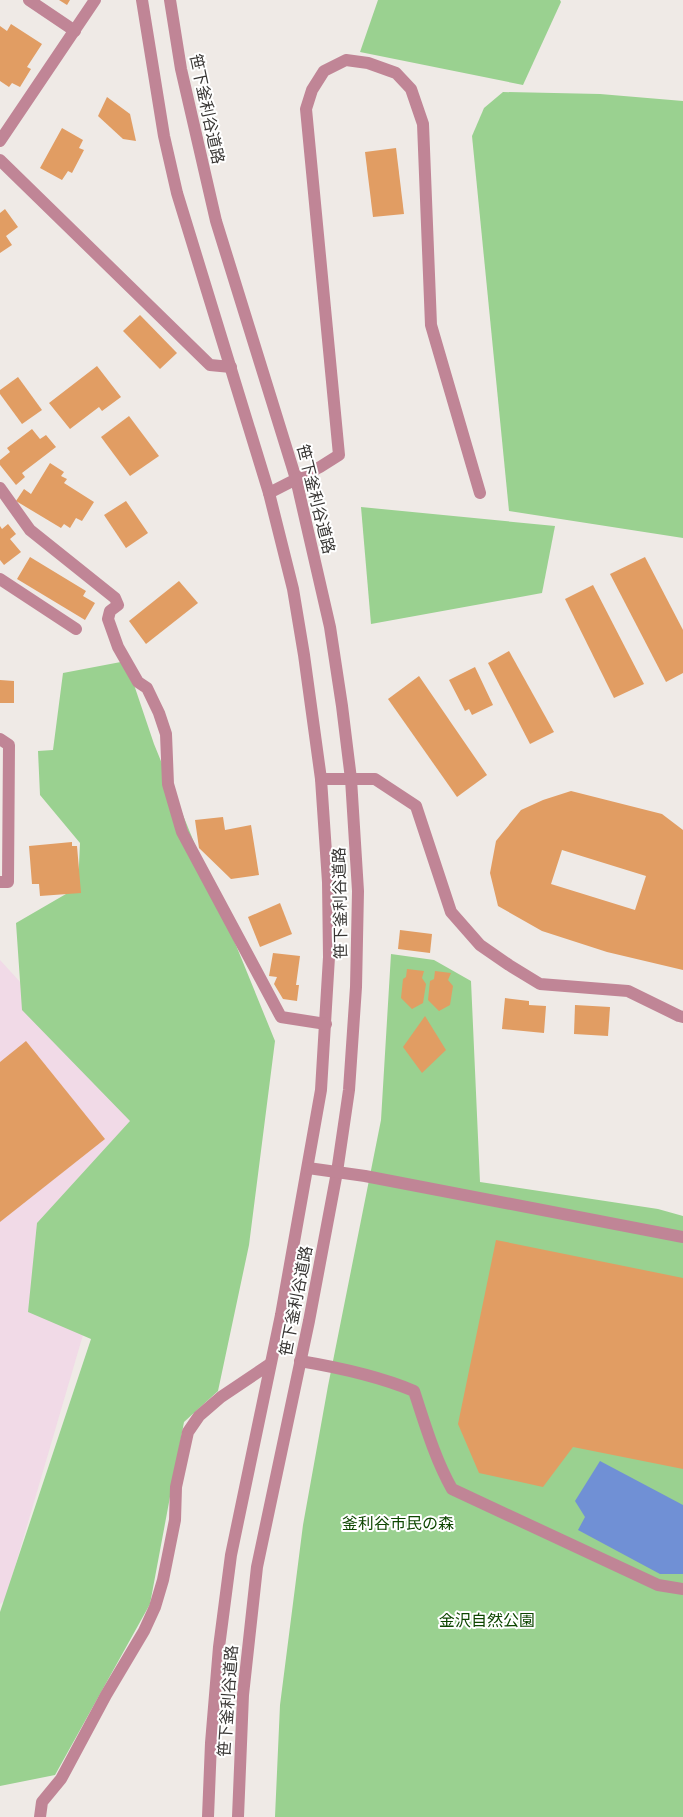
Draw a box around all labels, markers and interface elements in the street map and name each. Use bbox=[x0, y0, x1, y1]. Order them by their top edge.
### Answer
street label: 笹下釜利谷道路 bbox=[185, 52, 229, 166]
street label: 笹下釜利谷道路 bbox=[292, 442, 340, 556]
street label: 笹下釜利谷道路 bbox=[329, 847, 351, 959]
street label: 笹下釜利谷道路 bbox=[275, 1244, 317, 1358]
park label: 釜利谷市民の森 bbox=[342, 1513, 454, 1534]
park label: 金沢自然公園 bbox=[439, 1610, 535, 1631]
street label: 笹下釜利谷道路 bbox=[214, 1644, 242, 1758]

